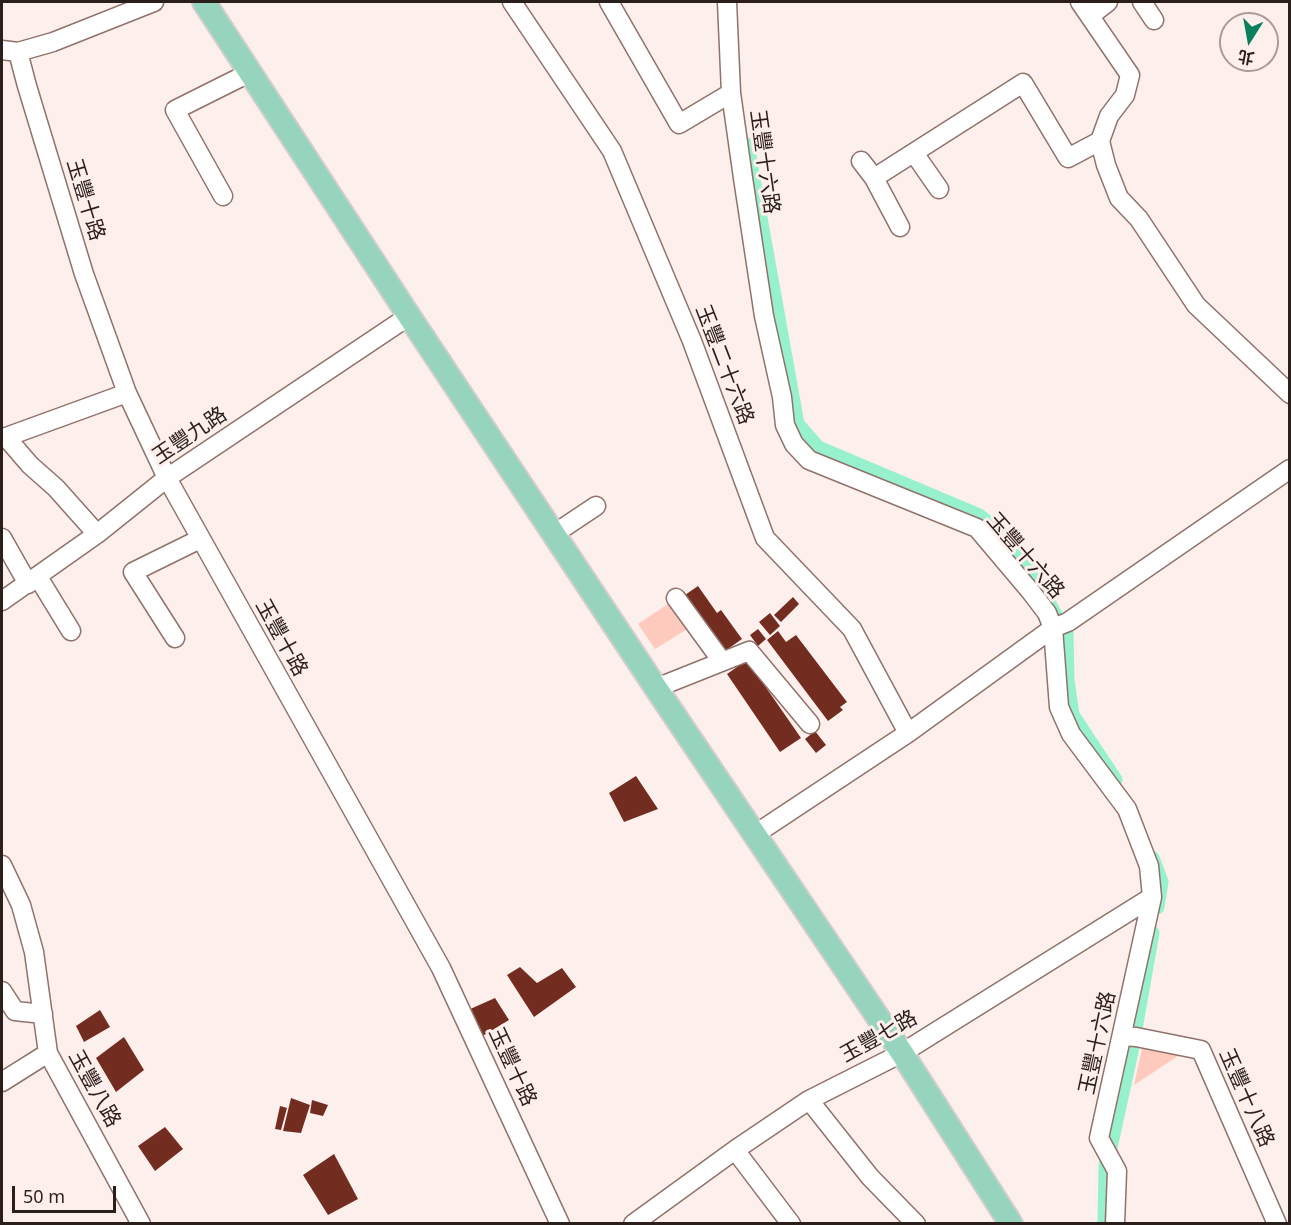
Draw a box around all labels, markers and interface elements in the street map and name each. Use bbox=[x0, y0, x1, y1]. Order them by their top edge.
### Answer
north arrow bbox=[1219, 12, 1279, 72]
text: 北 bbox=[1236, 45, 1256, 70]
street label: 玉豐十六路 bbox=[744, 108, 784, 216]
street label: 玉豐十路 bbox=[61, 156, 109, 244]
street label: 玉豐二十六路 bbox=[690, 302, 758, 428]
street label: 玉豐九路 bbox=[148, 402, 232, 470]
street label: 玉豐十六路 bbox=[981, 508, 1069, 604]
street label: 玉豐十路 bbox=[250, 595, 312, 681]
street label: 玉豐十六路 bbox=[1075, 989, 1121, 1097]
street label: 玉豐七路 bbox=[836, 1006, 922, 1068]
street label: 玉豐十路 bbox=[483, 1024, 541, 1110]
street label: 玉豐十八路 bbox=[1213, 1045, 1279, 1151]
street label: 玉豐八路 bbox=[63, 1046, 125, 1132]
scale bar bbox=[15, 1174, 118, 1212]
text: 50 m bbox=[23, 1184, 65, 1208]

